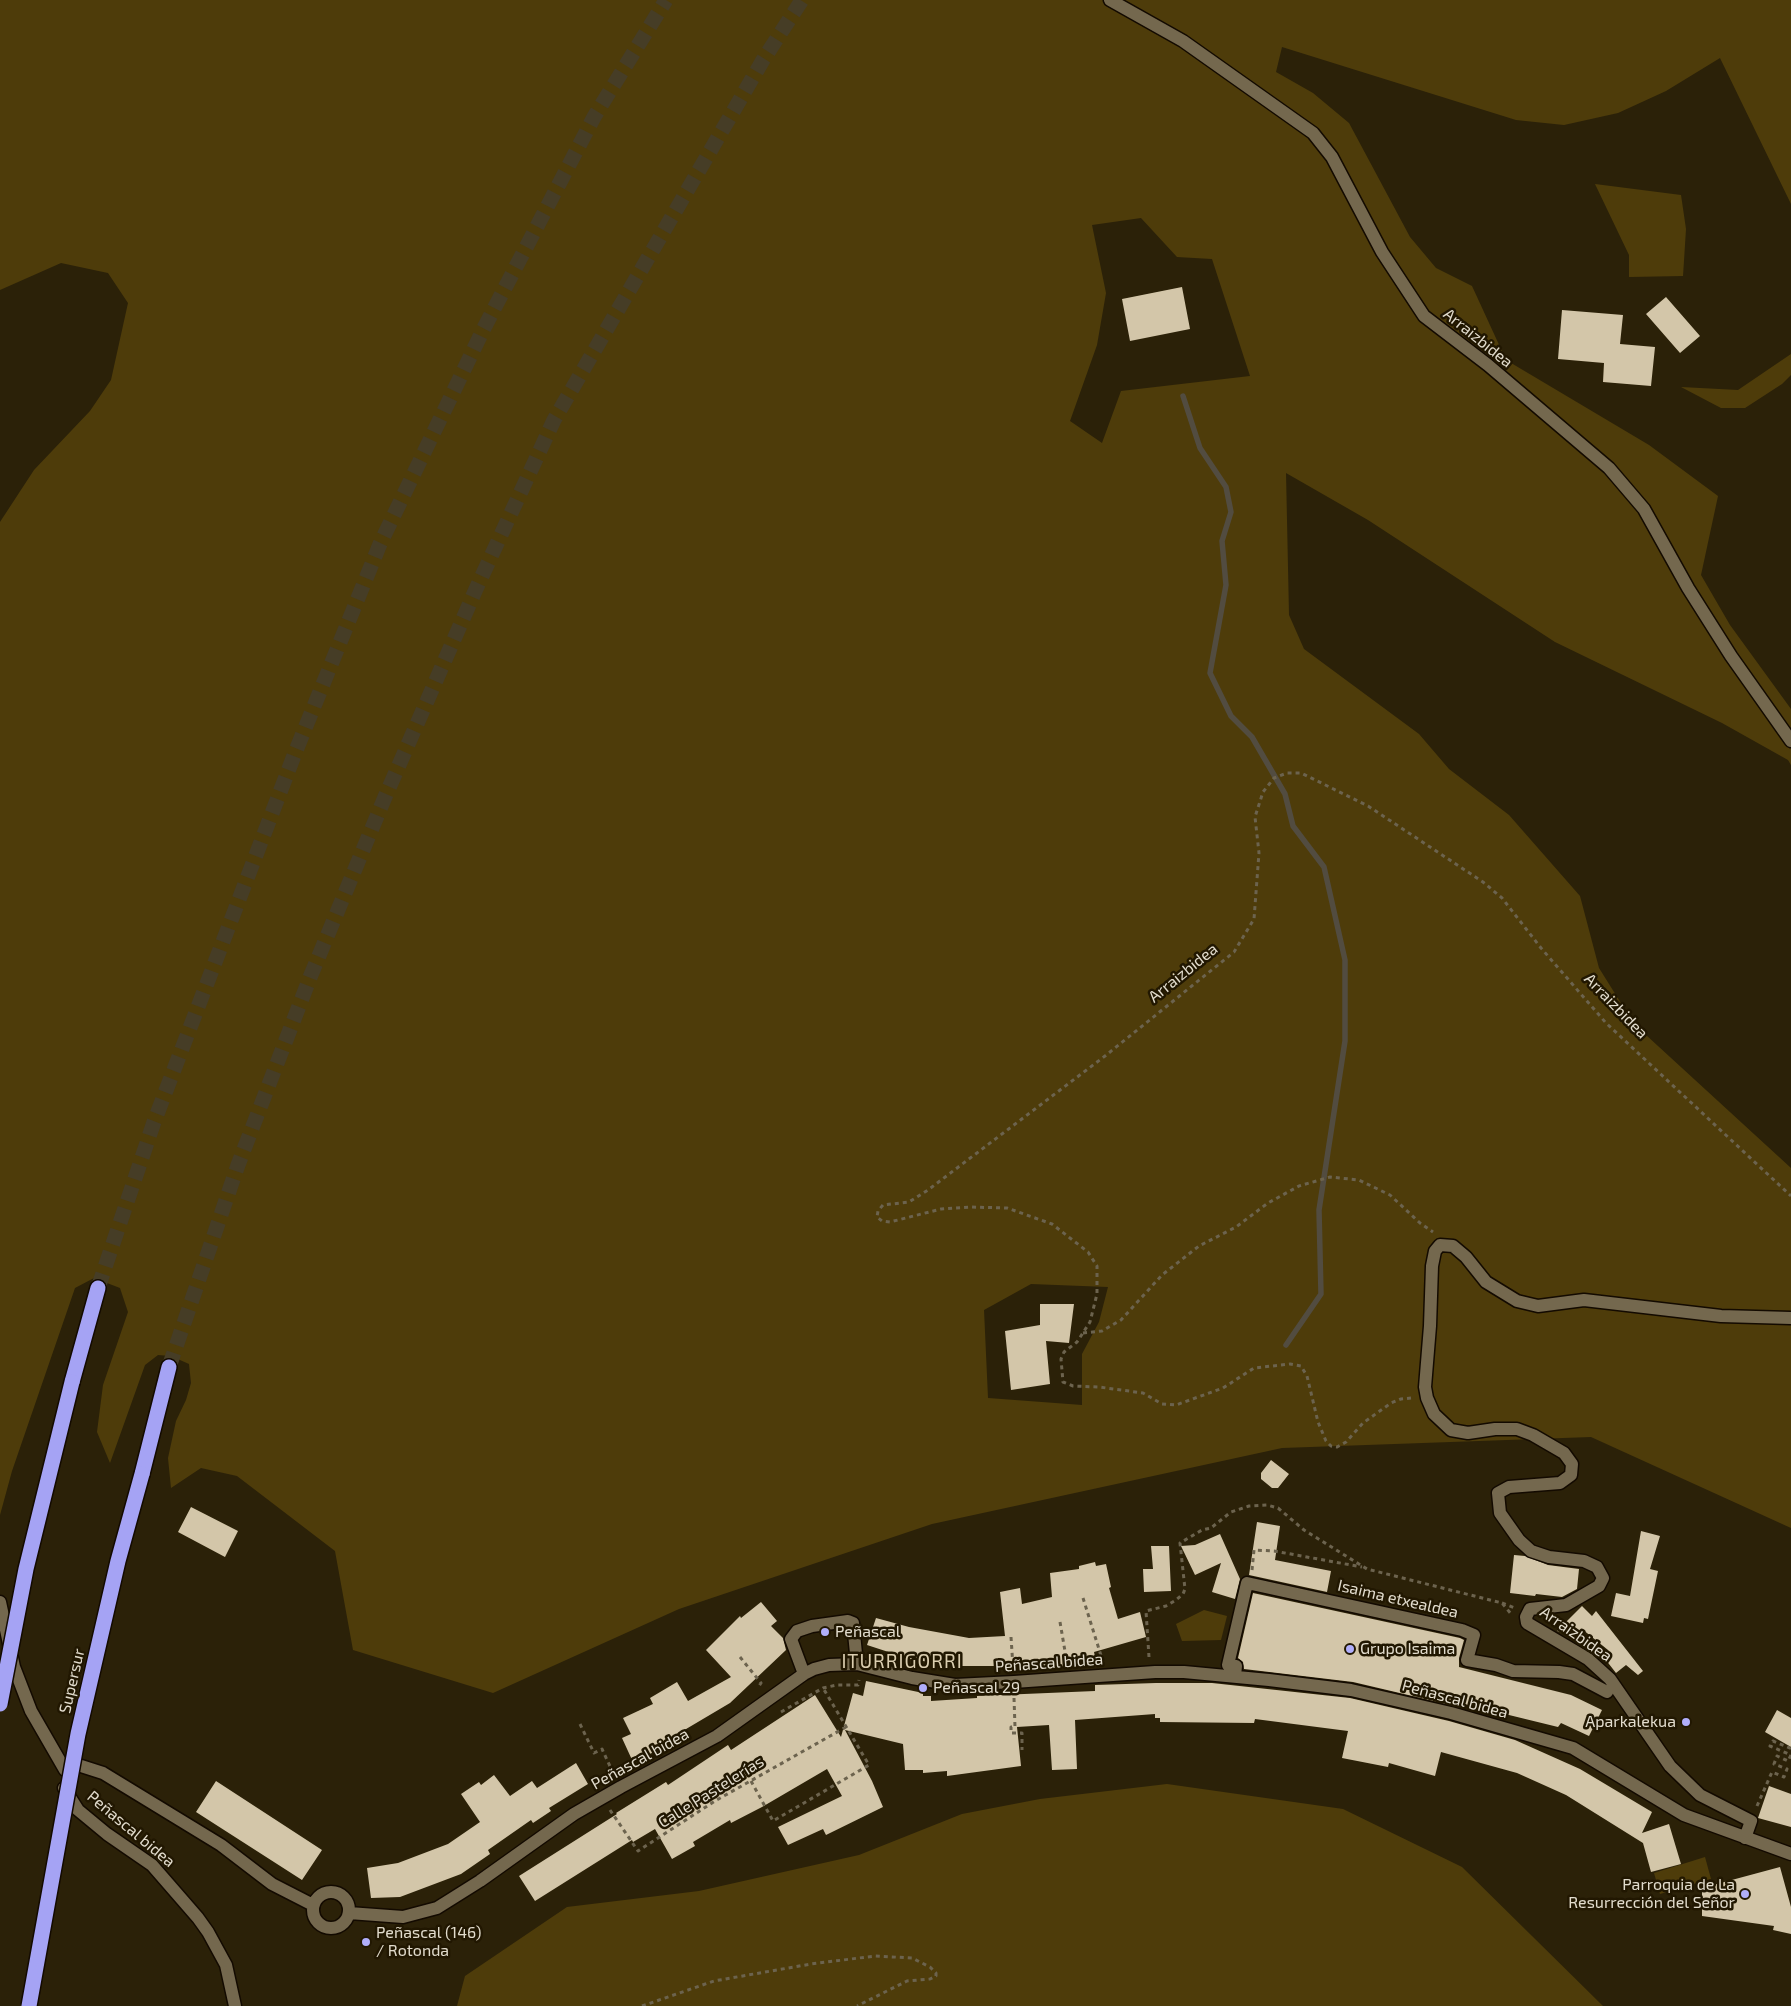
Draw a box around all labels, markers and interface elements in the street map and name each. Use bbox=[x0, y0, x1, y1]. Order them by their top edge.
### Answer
street label: Arraizbidea bbox=[1440, 304, 1516, 372]
street label: Arraizbidea bbox=[1145, 939, 1221, 1007]
street label: Arraizbidea bbox=[1580, 969, 1652, 1043]
street label: Isaima etxealdea bbox=[1336, 1576, 1460, 1622]
street label: Arraizbidea bbox=[1536, 1602, 1616, 1666]
place label: Peñascal bbox=[835, 1622, 901, 1642]
marker: Peñascal bbox=[819, 1626, 831, 1638]
place label: Grupo Isaima bbox=[1360, 1639, 1455, 1659]
marker: Grupo Isaima bbox=[1344, 1643, 1356, 1655]
street label: Supersur bbox=[55, 1647, 89, 1715]
street label: Peñascal bidea bbox=[994, 1650, 1104, 1676]
district label: ITURRIGORRI bbox=[840, 1651, 964, 1673]
street label: Peñascal bidea bbox=[1400, 1676, 1510, 1722]
place label: Peñascal 29 bbox=[933, 1678, 1020, 1698]
marker: Peñascal 29 bbox=[917, 1682, 929, 1694]
place label: Aparkalekua bbox=[1585, 1712, 1676, 1732]
marker: Aparkalekua bbox=[1680, 1716, 1692, 1728]
street label: Peñascal bidea bbox=[588, 1724, 692, 1794]
street label: Calle Pastelerías bbox=[655, 1752, 767, 1832]
street label: Peñascal bidea bbox=[83, 1787, 179, 1871]
place label: Parroquia de La Resurrección del Señor bbox=[1568, 1875, 1735, 1913]
marker: Parroquia de La Resurrección del Señor bbox=[1739, 1888, 1751, 1900]
place label: Peñascal (146) / Rotonda bbox=[376, 1923, 482, 1961]
marker: Peñascal (146) / Rotonda bbox=[360, 1936, 372, 1948]

